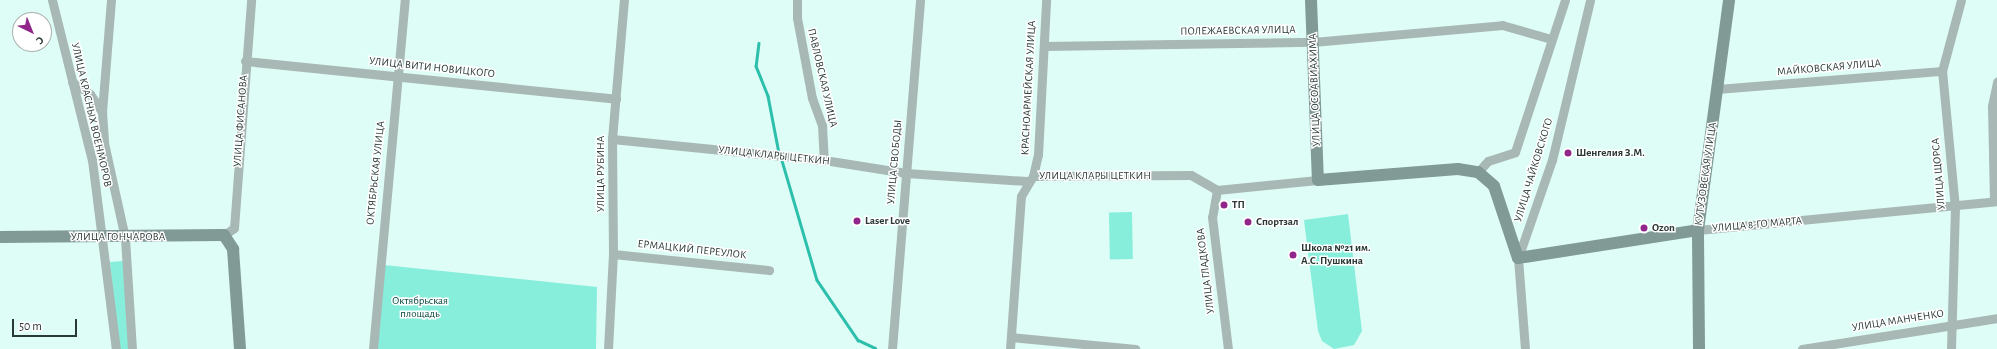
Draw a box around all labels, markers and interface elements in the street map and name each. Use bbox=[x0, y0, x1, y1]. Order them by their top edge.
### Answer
north arrow bbox=[12, 12, 52, 52]
street label: КРАСНОАРМЕЙСКАЯ УЛИЦА bbox=[1019, 20, 1039, 156]
street label: ПОЛЕЖАЕВСКАЯ УЛИЦА bbox=[1180, 23, 1296, 39]
street label: ПАВЛОВСКАЯ УЛИЦА bbox=[804, 27, 840, 129]
street label: УЛИЦА ОСОАВИАХИМА bbox=[1306, 33, 1324, 147]
text: С bbox=[34, 34, 46, 47]
street label: УЛИЦА КРАСНЫХ ВОЕНМОРОВ bbox=[68, 41, 114, 189]
street label: УЛИЦА ВИТИ НОВИЦКОГО bbox=[368, 55, 496, 81]
street label: МАЙКОВСКАЯ УЛИЦА bbox=[1776, 57, 1882, 79]
street label: УЛИЦА ФИСАНОВА bbox=[231, 75, 251, 167]
street label: УЛИЦА ЧАЙКОВСКОГО bbox=[1512, 116, 1556, 224]
street label: УЛИЦА СВОБОДЫ bbox=[885, 119, 905, 205]
street label: ОКТЯБРЬСКАЯ УЛИЦА bbox=[364, 120, 388, 226]
street label: КУТУЗОВСКАЯ УЛИЦА bbox=[1692, 121, 1720, 227]
street label: УЛИЦА РУБИНА bbox=[594, 136, 608, 212]
street label: УЛИЦА ЩОРСА bbox=[1929, 137, 1949, 211]
street label: УЛИЦА КЛАРЫ ЦЕТКИН bbox=[718, 144, 830, 168]
place label: Шенгелия З.М. bbox=[1576, 146, 1645, 160]
marker: Шенгелия З.М. bbox=[1563, 148, 1573, 158]
street label: УЛИЦА КЛАРЫ ЦЕТКИН bbox=[1039, 169, 1151, 183]
place label: ТП bbox=[1232, 198, 1245, 212]
marker: ТП bbox=[1219, 200, 1229, 210]
place label: Laser Love bbox=[865, 214, 910, 228]
street label: УЛИЦА 8-ГО МАРТА bbox=[1711, 214, 1803, 236]
place label: Спортзал bbox=[1256, 215, 1298, 229]
marker: Laser Love bbox=[852, 216, 862, 226]
marker: Спортзал bbox=[1243, 217, 1253, 227]
place label: Ozon bbox=[1652, 221, 1675, 235]
marker: Ozon bbox=[1639, 223, 1649, 233]
street label: УЛИЦА ГЛАДКОВА bbox=[1194, 227, 1218, 315]
street label: УЛИЦА ГОНЧАРОВА bbox=[71, 230, 165, 244]
street label: ЕРМАЦКИЙ ПЕРЕУЛОК bbox=[637, 238, 747, 262]
place label: Школа №21 им. А.С. Пушкина bbox=[1301, 242, 1370, 268]
marker: Школа №21 им. А.С. Пушкина bbox=[1288, 250, 1298, 260]
park label: Октябрьская площадь bbox=[392, 295, 448, 321]
street label: УЛИЦА МАНЧЕНКО bbox=[1851, 307, 1945, 335]
scale bar bbox=[14, 311, 79, 337]
text: 50 m bbox=[19, 320, 42, 332]

